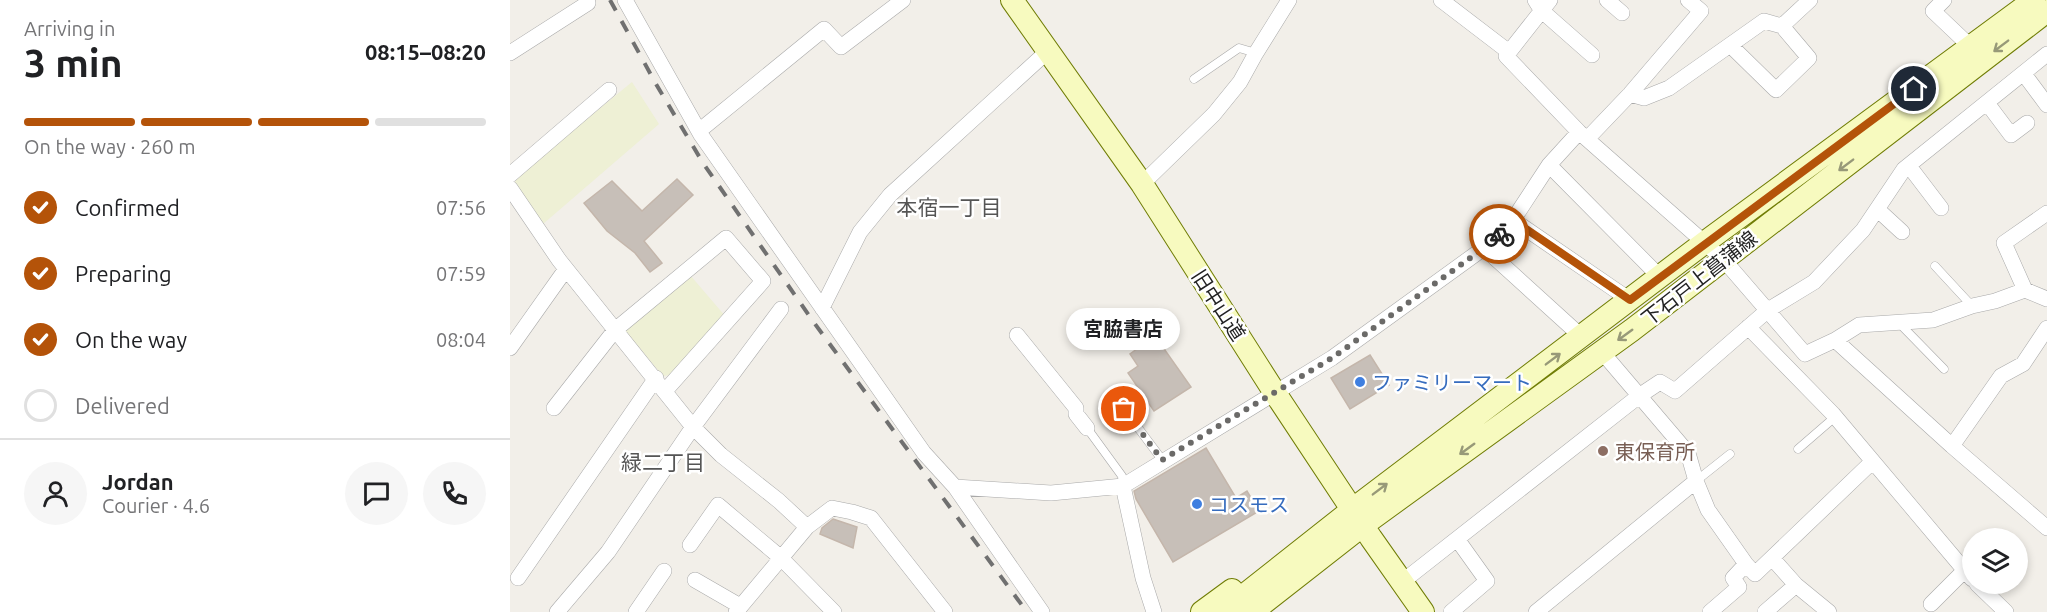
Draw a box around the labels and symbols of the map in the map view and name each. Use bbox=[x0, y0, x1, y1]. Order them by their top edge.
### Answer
one-way arrow bbox=[1993, 40, 2009, 53]
pin bbox=[1888, 63, 1939, 114]
one-way arrow bbox=[1838, 158, 1854, 171]
district label: 本宿一丁目 bbox=[897, 195, 1002, 219]
courier bbox=[1469, 204, 1529, 264]
street label: 下石戸上菖蒲線 bbox=[1637, 226, 1761, 330]
street label: 旧中山道 bbox=[1188, 265, 1250, 345]
callout: 宮脇書店 bbox=[1067, 307, 1181, 349]
one-way arrow bbox=[1617, 329, 1633, 341]
one-way arrow bbox=[1544, 352, 1560, 365]
place label: ファミリーマート bbox=[1372, 371, 1532, 394]
marker: ファミリーマート bbox=[1353, 375, 1367, 389]
pin bbox=[1098, 383, 1149, 434]
place label: 東保育所 bbox=[1615, 440, 1695, 463]
one-way arrow bbox=[1459, 443, 1475, 456]
marker: 東保育所 bbox=[1596, 444, 1610, 458]
district label: 緑二丁目 bbox=[621, 450, 705, 474]
one-way arrow bbox=[1372, 483, 1388, 495]
place label: コスモス bbox=[1209, 493, 1289, 516]
marker: コスモス bbox=[1190, 497, 1204, 511]

